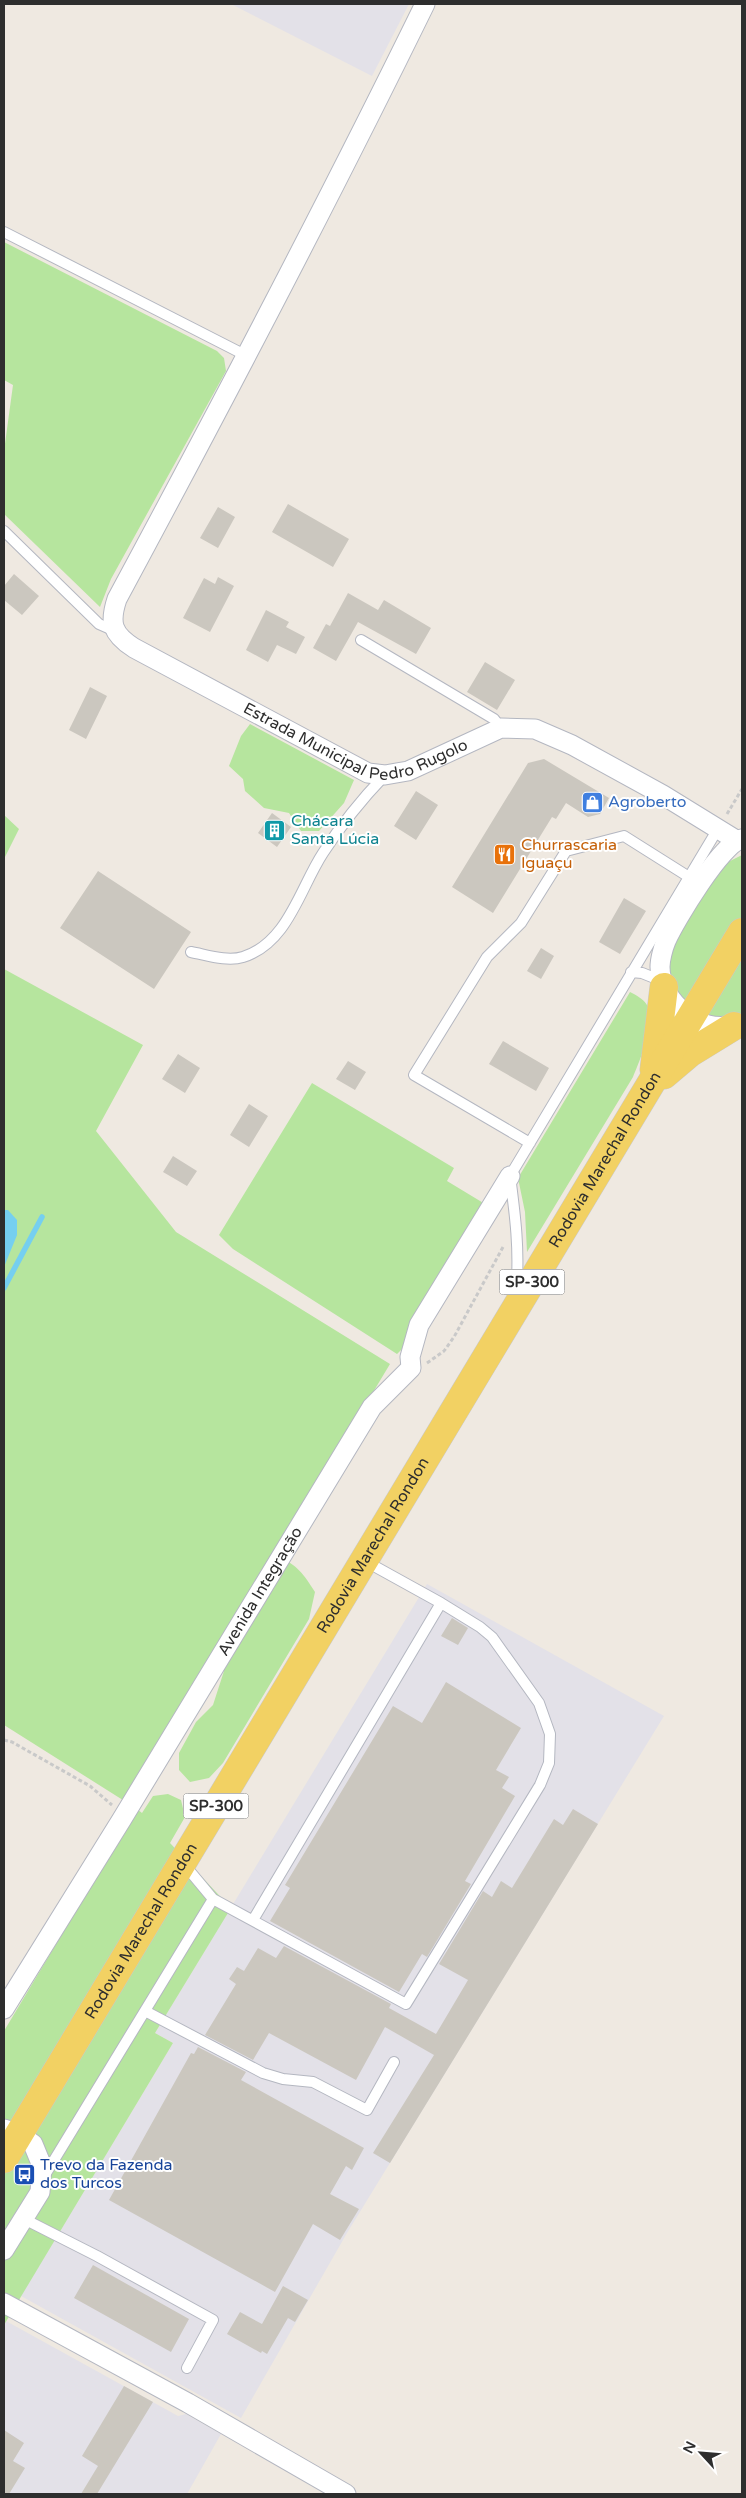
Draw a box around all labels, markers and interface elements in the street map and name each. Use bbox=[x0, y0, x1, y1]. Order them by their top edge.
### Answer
street label: Estrada Municipal Pedro Rugolo bbox=[240, 698, 471, 785]
shop icon: Agroberto bbox=[580, 790, 604, 814]
place label: Agroberto bbox=[608, 792, 686, 812]
place label: Chácara Santa Lúcia bbox=[291, 811, 379, 849]
building icon: Chácara Santa Lúcia bbox=[263, 818, 287, 842]
place label: Churrascaria Iguaçu bbox=[521, 835, 617, 873]
restaurant icon: Churrascaria Iguaçu bbox=[493, 842, 517, 866]
street label: Rodovia Marechal Rondon bbox=[544, 1068, 666, 1251]
road number: SP-300 bbox=[500, 1270, 564, 1294]
street label: Rodovia Marechal Rondon bbox=[312, 1454, 434, 1637]
street label: Avenida Integração bbox=[213, 1523, 307, 1659]
road number: SP-300 bbox=[184, 1794, 248, 1818]
street label: Rodovia Marechal Rondon bbox=[81, 1839, 202, 2023]
place label: Trevo da Fazenda dos Turcos bbox=[40, 2155, 173, 2193]
bus stop icon: Trevo da Fazenda dos Turcos bbox=[12, 2162, 36, 2186]
north arrow bbox=[676, 2428, 726, 2478]
text: N bbox=[680, 2439, 700, 2456]

